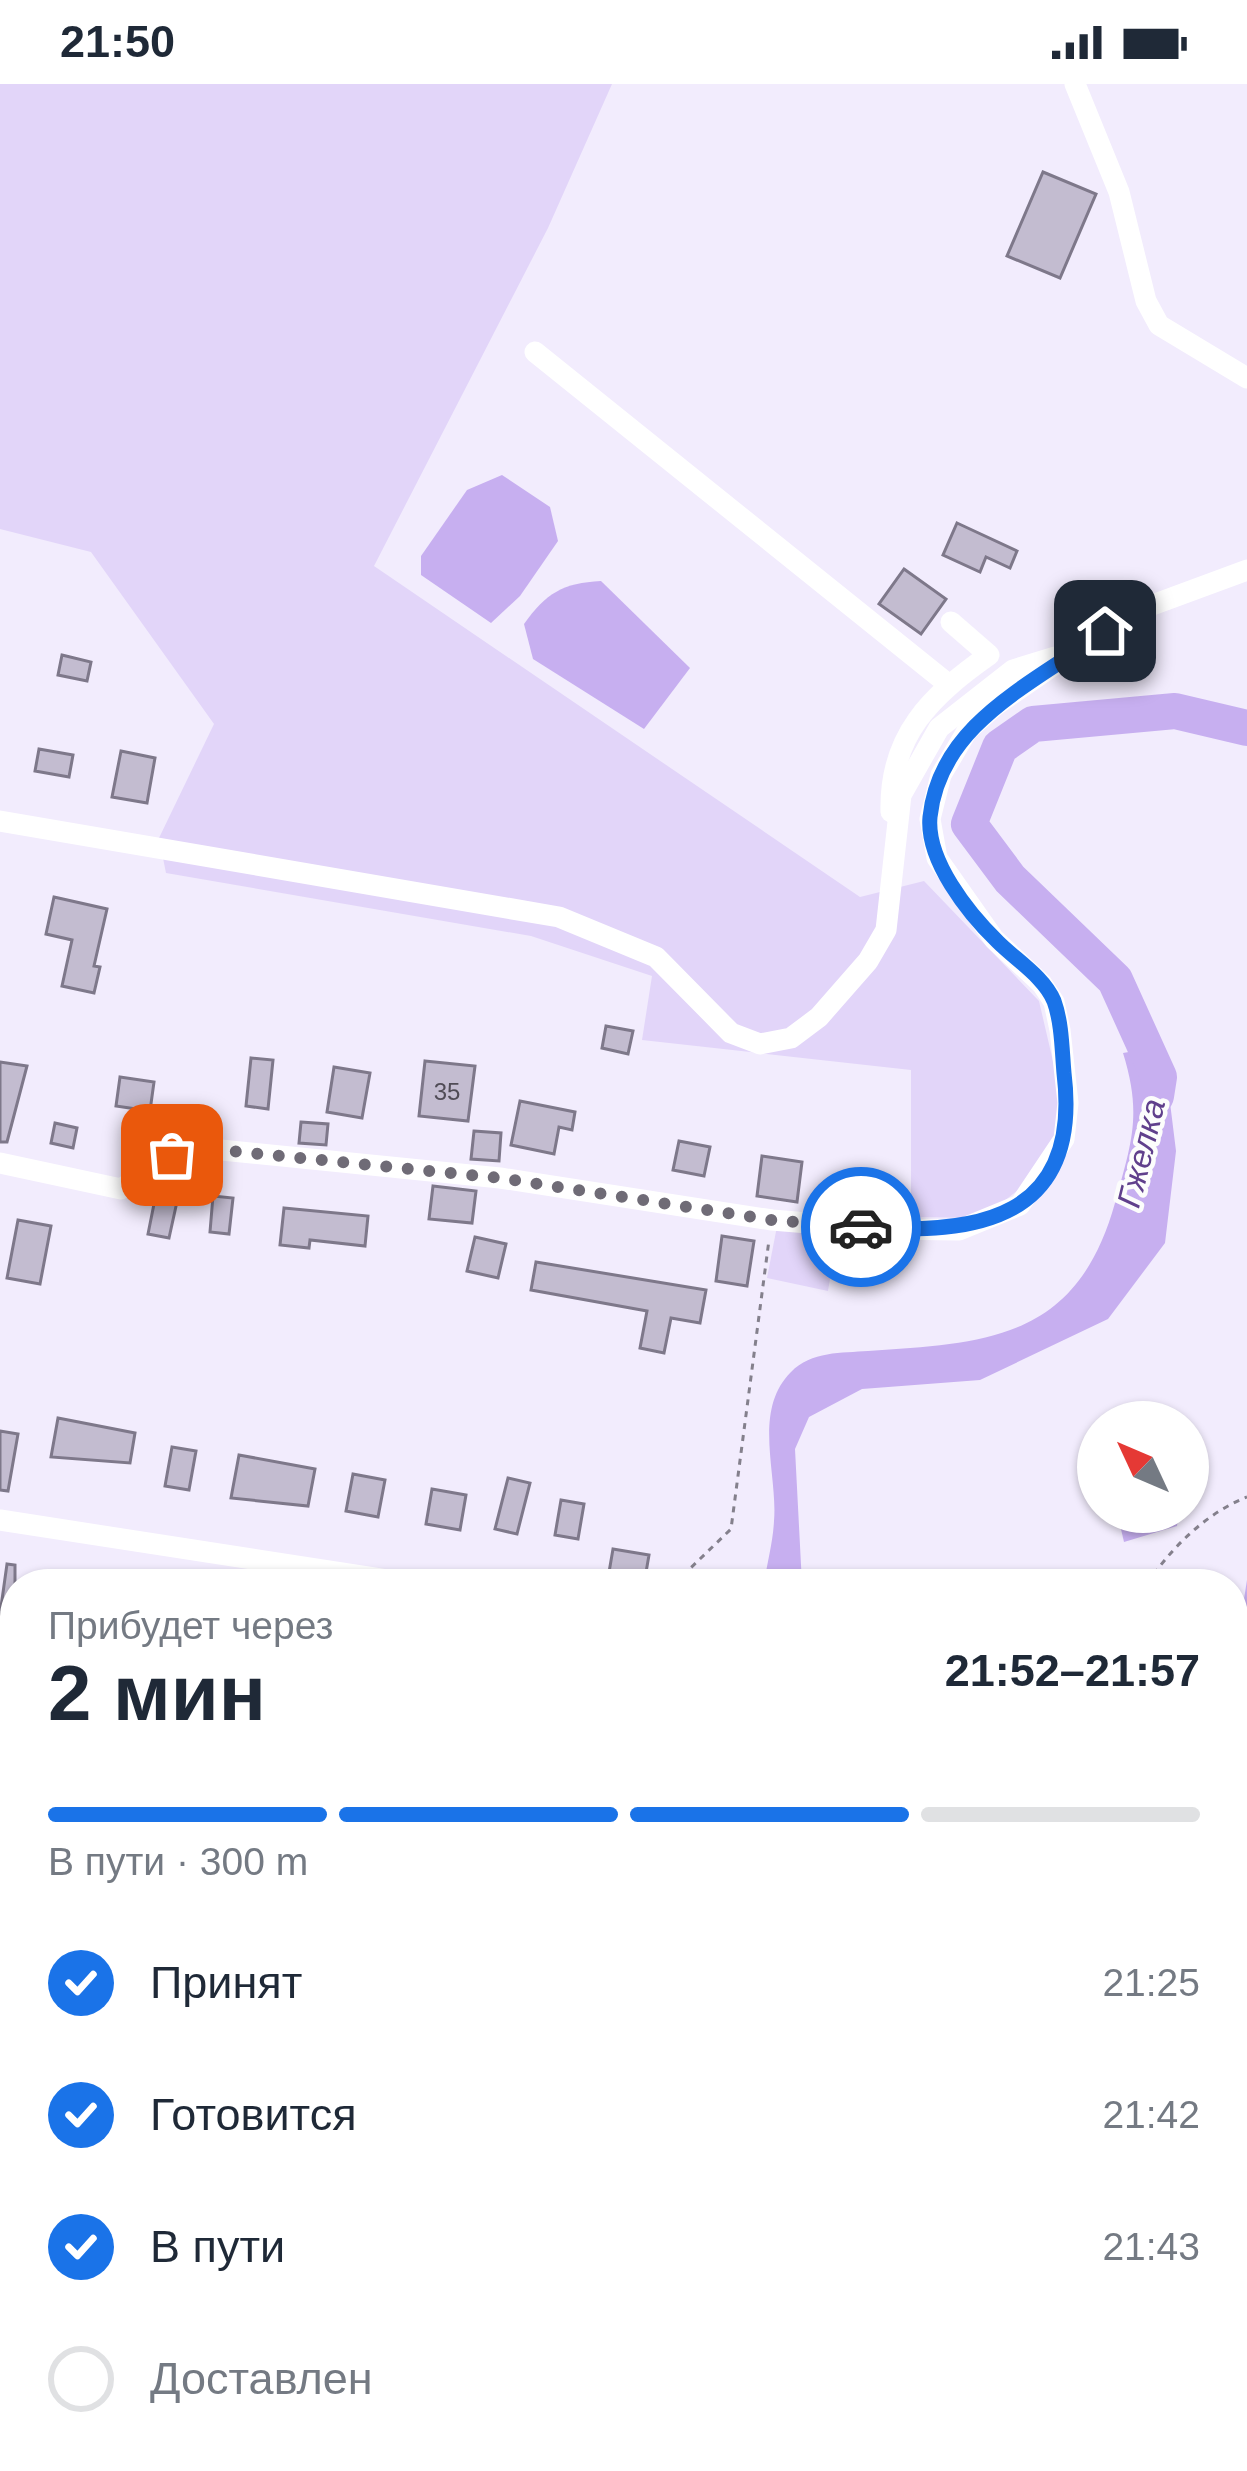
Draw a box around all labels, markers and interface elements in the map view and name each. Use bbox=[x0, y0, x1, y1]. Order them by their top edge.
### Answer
text: 21:50 bbox=[60, 16, 175, 67]
pin bbox=[1054, 580, 1156, 682]
icon: home bbox=[1072, 598, 1138, 664]
house number: 35 bbox=[434, 1078, 460, 1105]
water label: Гжелка bbox=[1110, 1095, 1172, 1211]
pin bbox=[121, 1104, 223, 1206]
icon: bag bbox=[139, 1122, 205, 1188]
courier bbox=[801, 1167, 921, 1287]
icon: car bbox=[828, 1194, 894, 1260]
north arrow bbox=[1077, 1401, 1209, 1533]
map controls bbox=[1077, 1401, 1209, 1533]
text: Прибудет через bbox=[48, 1604, 333, 1647]
text: 21:52–21:57 bbox=[945, 1645, 1200, 1696]
text: 2 мин bbox=[48, 1649, 266, 1737]
text: В пути · 300 m bbox=[48, 1840, 308, 1883]
icon: check bbox=[48, 1950, 114, 2016]
text: Принят bbox=[150, 1957, 302, 2008]
text: 21:25 bbox=[1102, 1961, 1200, 2004]
icon: check bbox=[48, 2082, 114, 2148]
text: Готовится bbox=[150, 2089, 357, 2140]
text: 21:42 bbox=[1102, 2093, 1200, 2136]
icon: check bbox=[48, 2214, 114, 2280]
text: В пути bbox=[150, 2221, 285, 2272]
text: 21:43 bbox=[1102, 2225, 1200, 2268]
text: Доставлен bbox=[150, 2353, 373, 2404]

